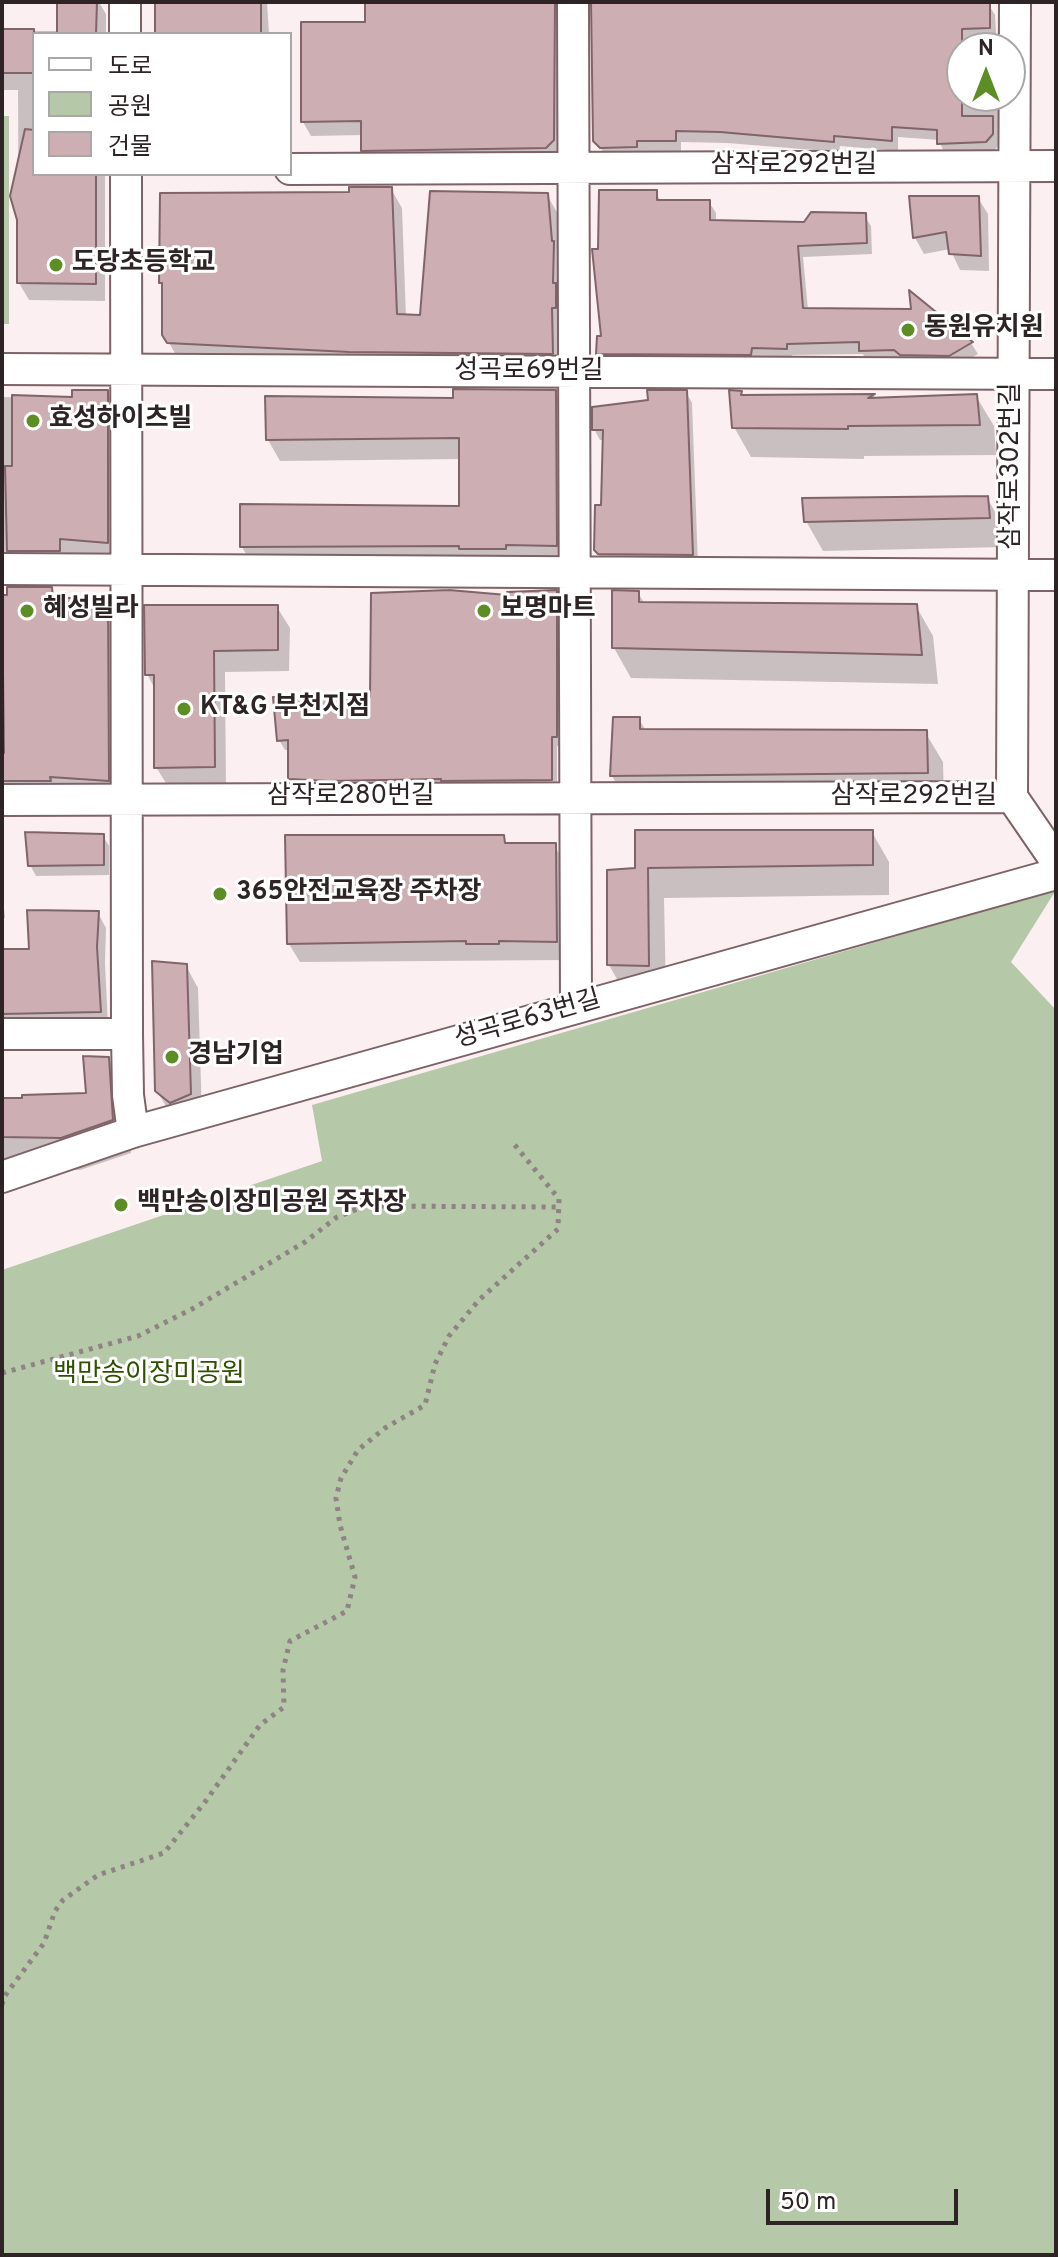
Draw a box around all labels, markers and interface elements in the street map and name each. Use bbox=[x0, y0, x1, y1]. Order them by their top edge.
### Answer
legend bbox=[32, 32, 292, 176]
north arrow bbox=[946, 32, 1026, 112]
text: N bbox=[978, 36, 994, 63]
text: 도로 bbox=[108, 53, 152, 83]
text: 공원 bbox=[108, 93, 152, 123]
text: 건물 bbox=[108, 133, 152, 163]
street label: 삼작로292번길 bbox=[711, 151, 877, 183]
place label: 도당초등학교 bbox=[72, 249, 216, 281]
marker: 도당초등학교 bbox=[47, 256, 65, 274]
place label: 동원유치원 bbox=[924, 314, 1044, 346]
marker: 동원유치원 bbox=[899, 321, 917, 339]
street label: 성곡로69번길 bbox=[454, 357, 604, 389]
street label: 삼작로302번길 bbox=[997, 382, 1029, 550]
place label: 효성하이츠빌 bbox=[49, 405, 193, 437]
marker: 효성하이츠빌 bbox=[24, 412, 42, 430]
place label: 혜성빌라 bbox=[43, 595, 139, 627]
place label: 보명마트 bbox=[500, 595, 596, 627]
marker: 혜성빌라 bbox=[18, 602, 36, 620]
marker: 보명마트 bbox=[475, 602, 493, 620]
place label: KT&G 부천지점 bbox=[200, 693, 370, 725]
marker: KT&G 부천지점 bbox=[175, 700, 193, 718]
street label: 삼작로280번길 bbox=[267, 782, 435, 814]
street label: 삼작로292번길 bbox=[831, 782, 997, 814]
place label: 365안전교육장 주차장 bbox=[236, 878, 481, 910]
marker: 365안전교육장 주차장 bbox=[211, 885, 229, 903]
street label: 성곡로63번길 bbox=[451, 985, 605, 1057]
place label: 경남기업 bbox=[188, 1041, 284, 1073]
marker: 경남기업 bbox=[163, 1048, 181, 1066]
place label: 백만송이장미공원 주차장 bbox=[137, 1189, 407, 1221]
marker: 백만송이장미공원 주차장 bbox=[112, 1196, 130, 1214]
park label: 백만송이장미공원 bbox=[53, 1360, 245, 1392]
scale bar bbox=[770, 2173, 962, 2223]
text: 50 m bbox=[780, 2188, 836, 2218]

